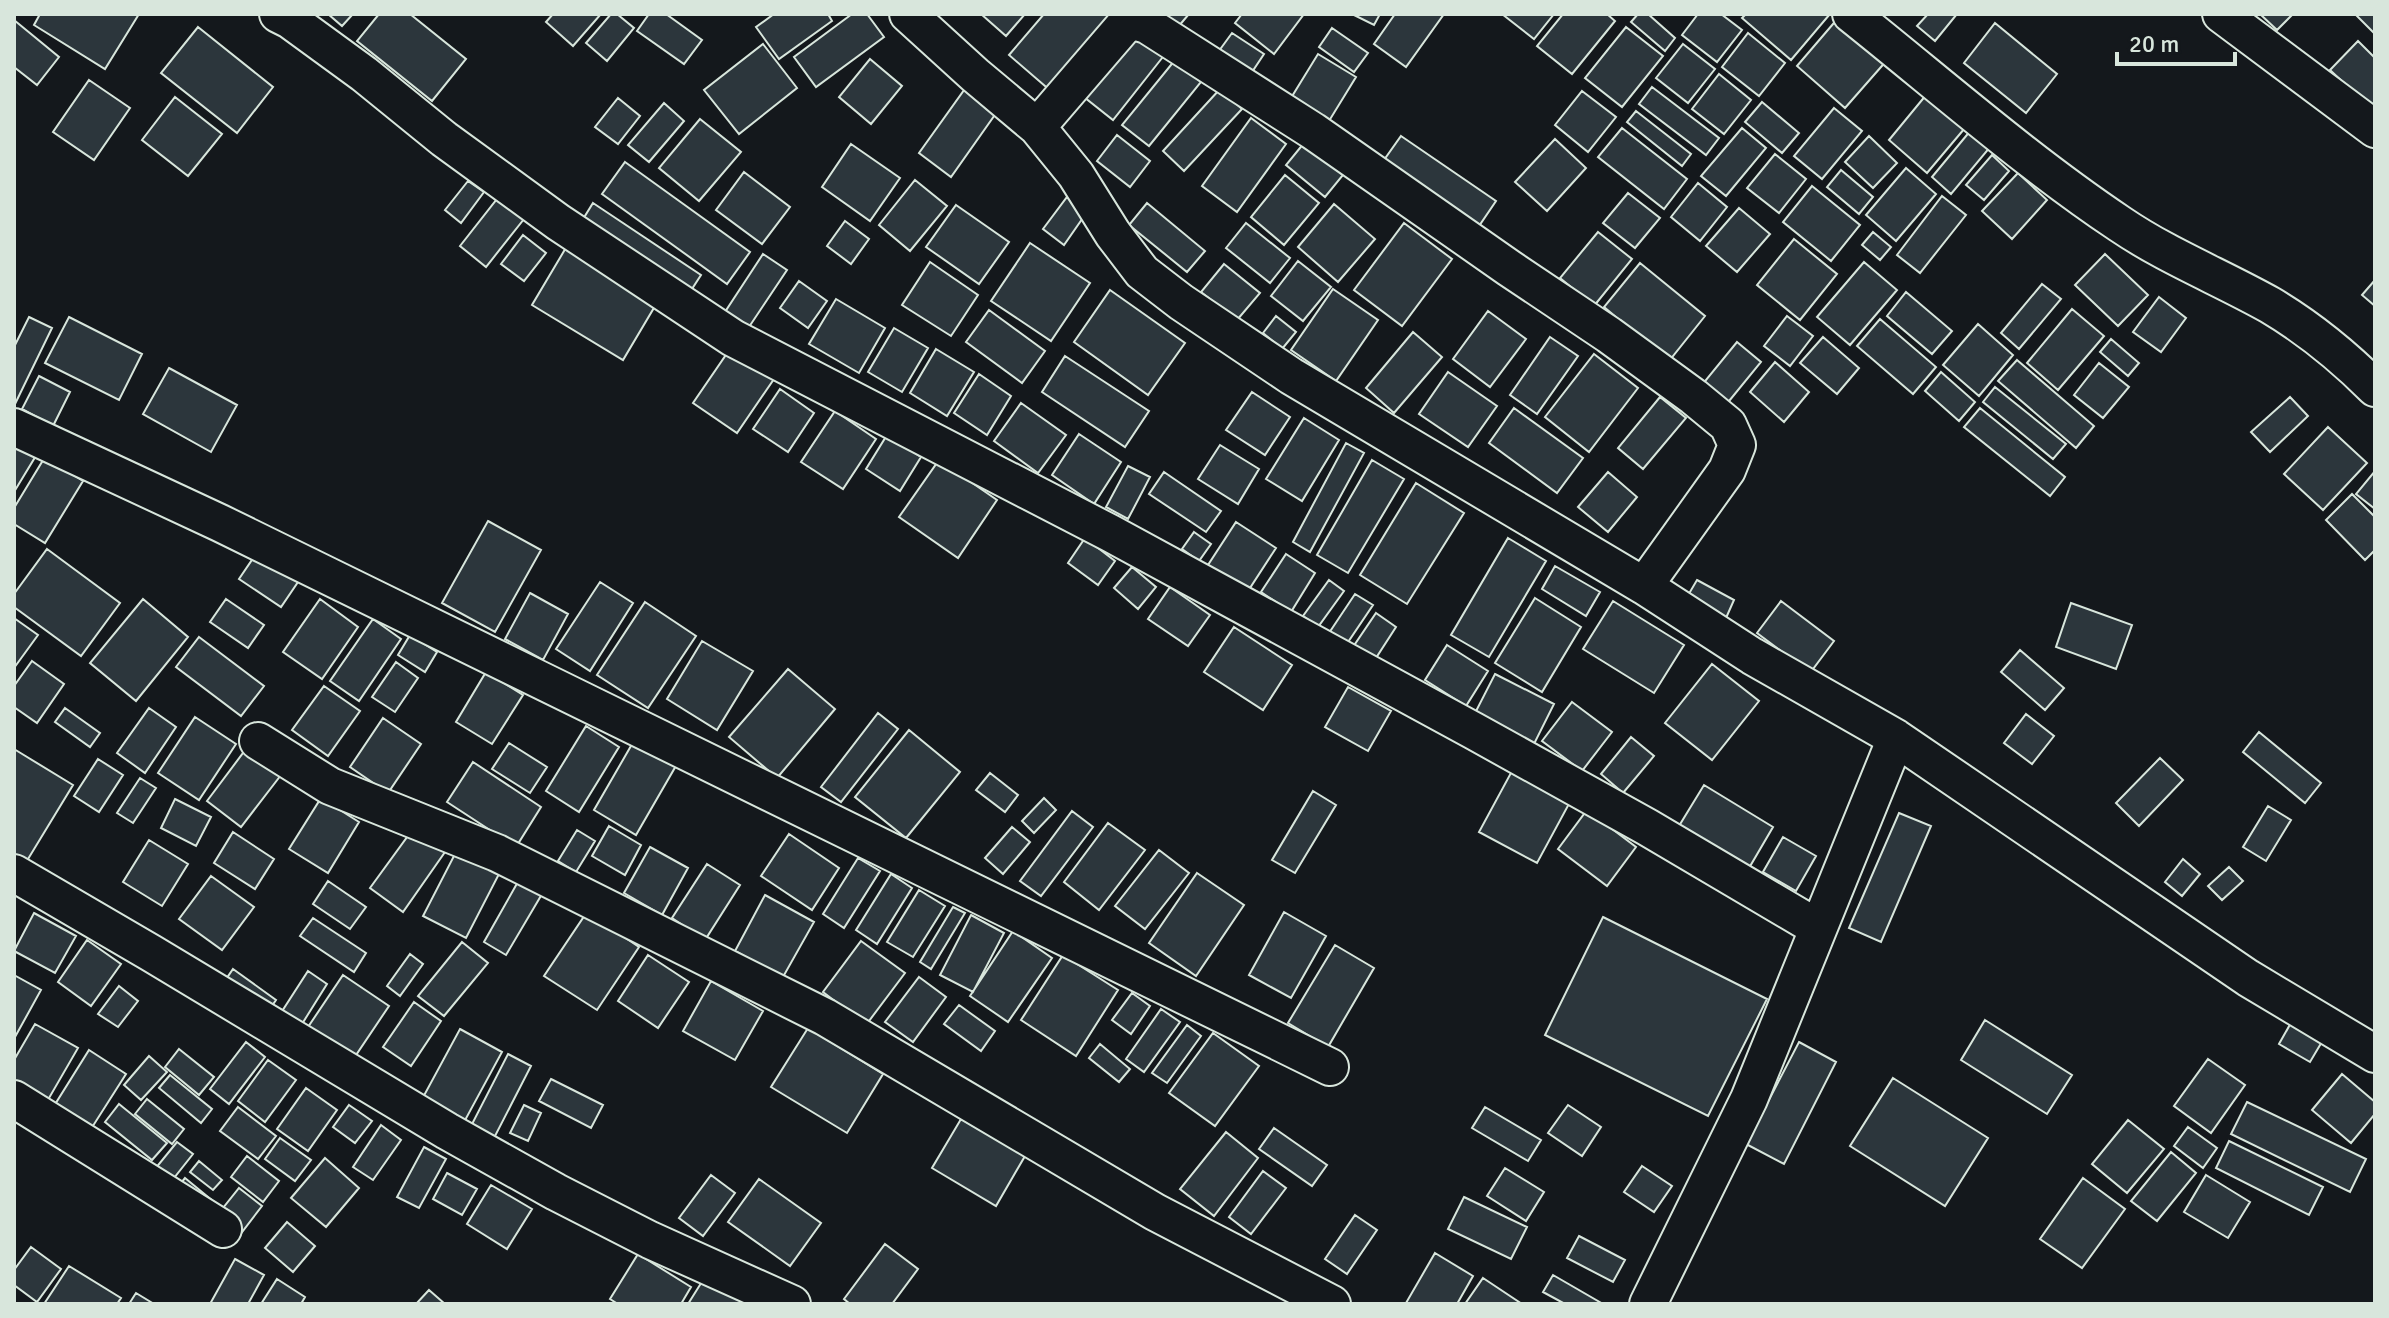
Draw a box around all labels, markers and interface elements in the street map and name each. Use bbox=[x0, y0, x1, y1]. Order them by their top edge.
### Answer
scale bar bbox=[2117, 16, 2235, 66]
text: 20 m bbox=[2129, 29, 2179, 59]

